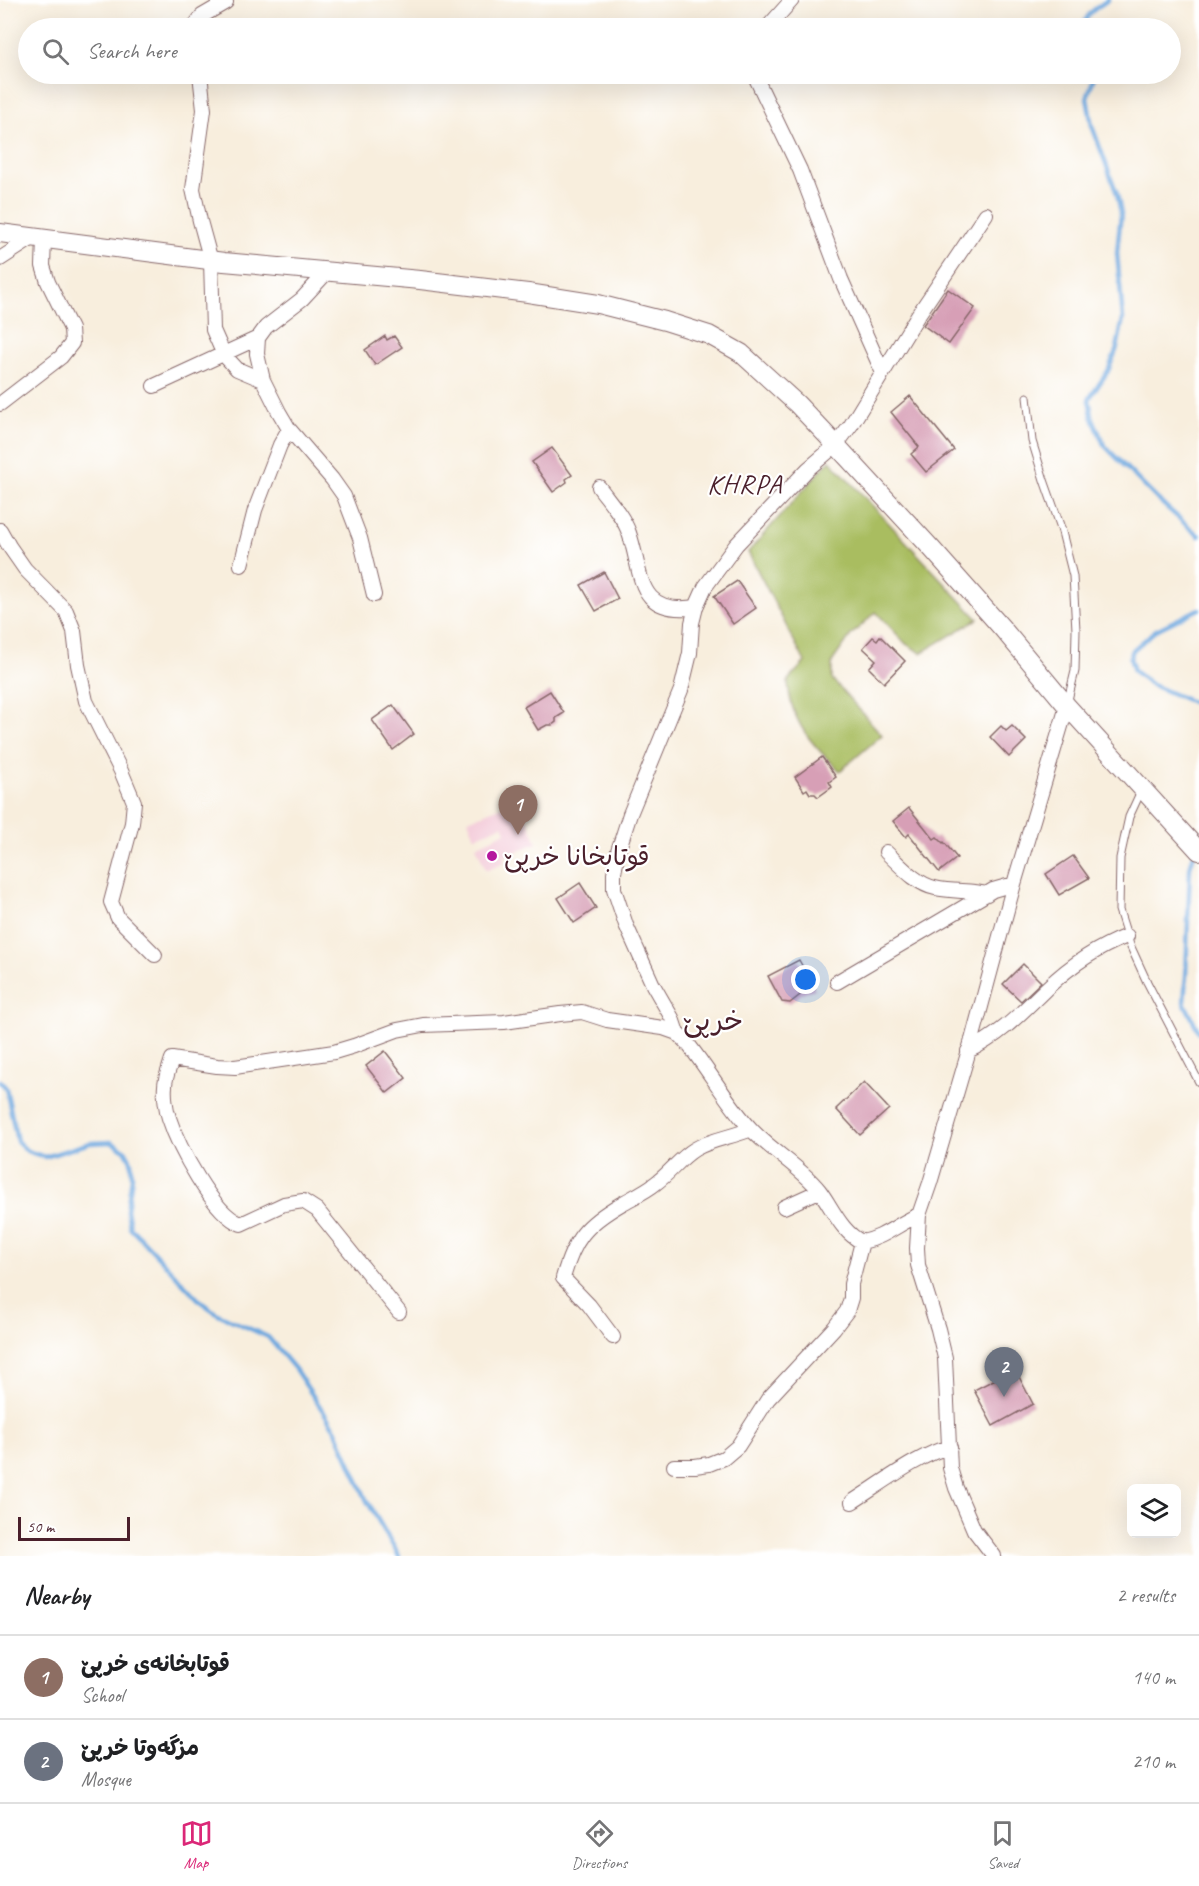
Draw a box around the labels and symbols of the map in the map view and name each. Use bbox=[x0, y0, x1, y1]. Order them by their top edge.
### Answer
district label: KHRPA bbox=[707, 467, 783, 501]
pin: 1 bbox=[498, 786, 538, 835]
place label: قوتابخانا خرپێ bbox=[504, 840, 649, 873]
marker: قوتابخانا خرپێ bbox=[485, 849, 499, 863]
your location bbox=[791, 965, 820, 994]
district label: خرپێ bbox=[683, 1003, 743, 1039]
pin: 2 bbox=[984, 1348, 1024, 1397]
scale bar bbox=[18, 1514, 130, 1542]

